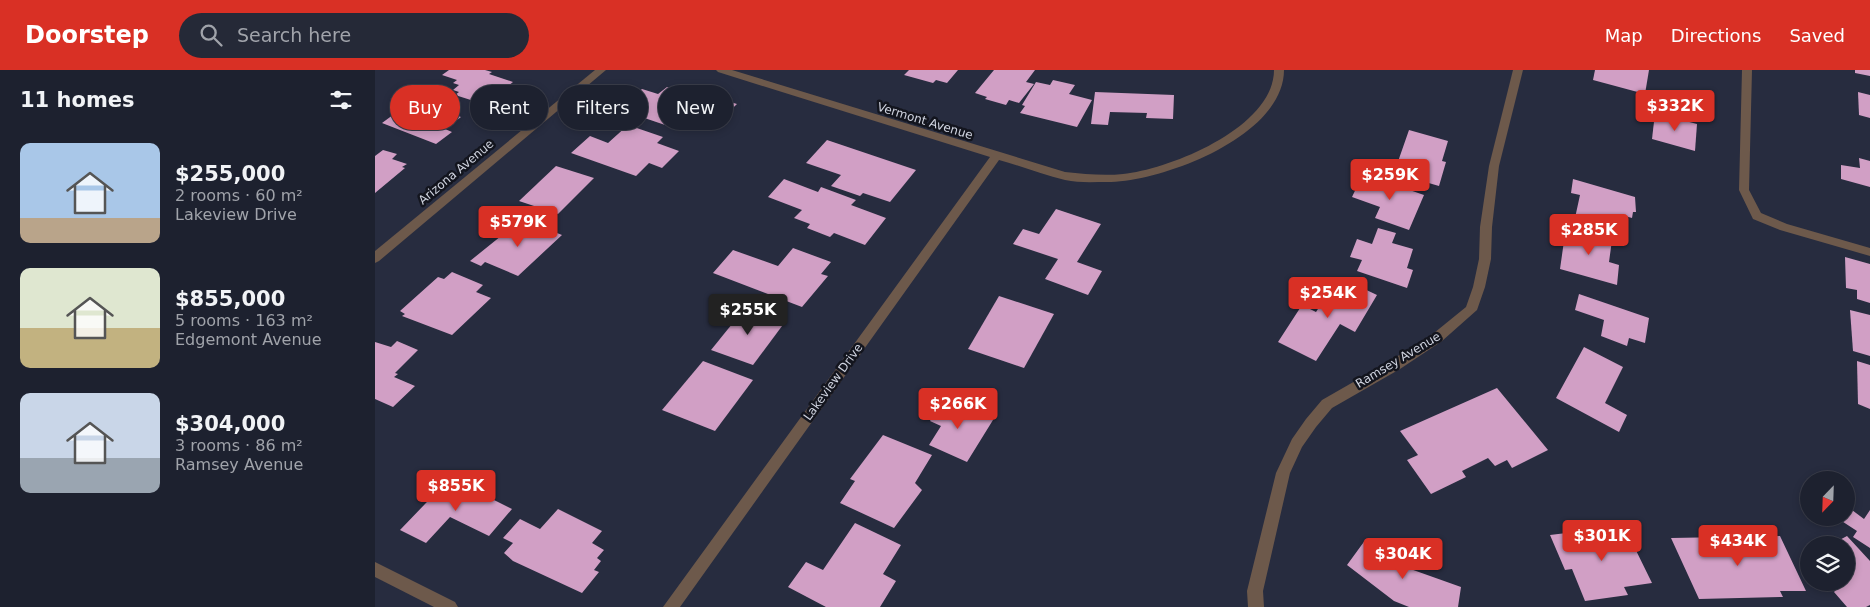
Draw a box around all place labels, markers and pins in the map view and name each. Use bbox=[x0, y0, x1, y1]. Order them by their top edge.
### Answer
pin: $332K bbox=[1640, 90, 1710, 132]
pin: $259K bbox=[1355, 158, 1425, 201]
pin: $579K bbox=[483, 206, 553, 248]
pin: $285K bbox=[1554, 214, 1624, 256]
pin: $254K bbox=[1293, 276, 1363, 319]
pin: $255K bbox=[713, 294, 783, 336]
pin: $266K bbox=[923, 388, 993, 430]
pin: $855K bbox=[421, 470, 491, 512]
pin: $301K bbox=[1567, 520, 1637, 562]
pin: $434K bbox=[1703, 524, 1773, 567]
pin: $304K bbox=[1368, 538, 1438, 580]

